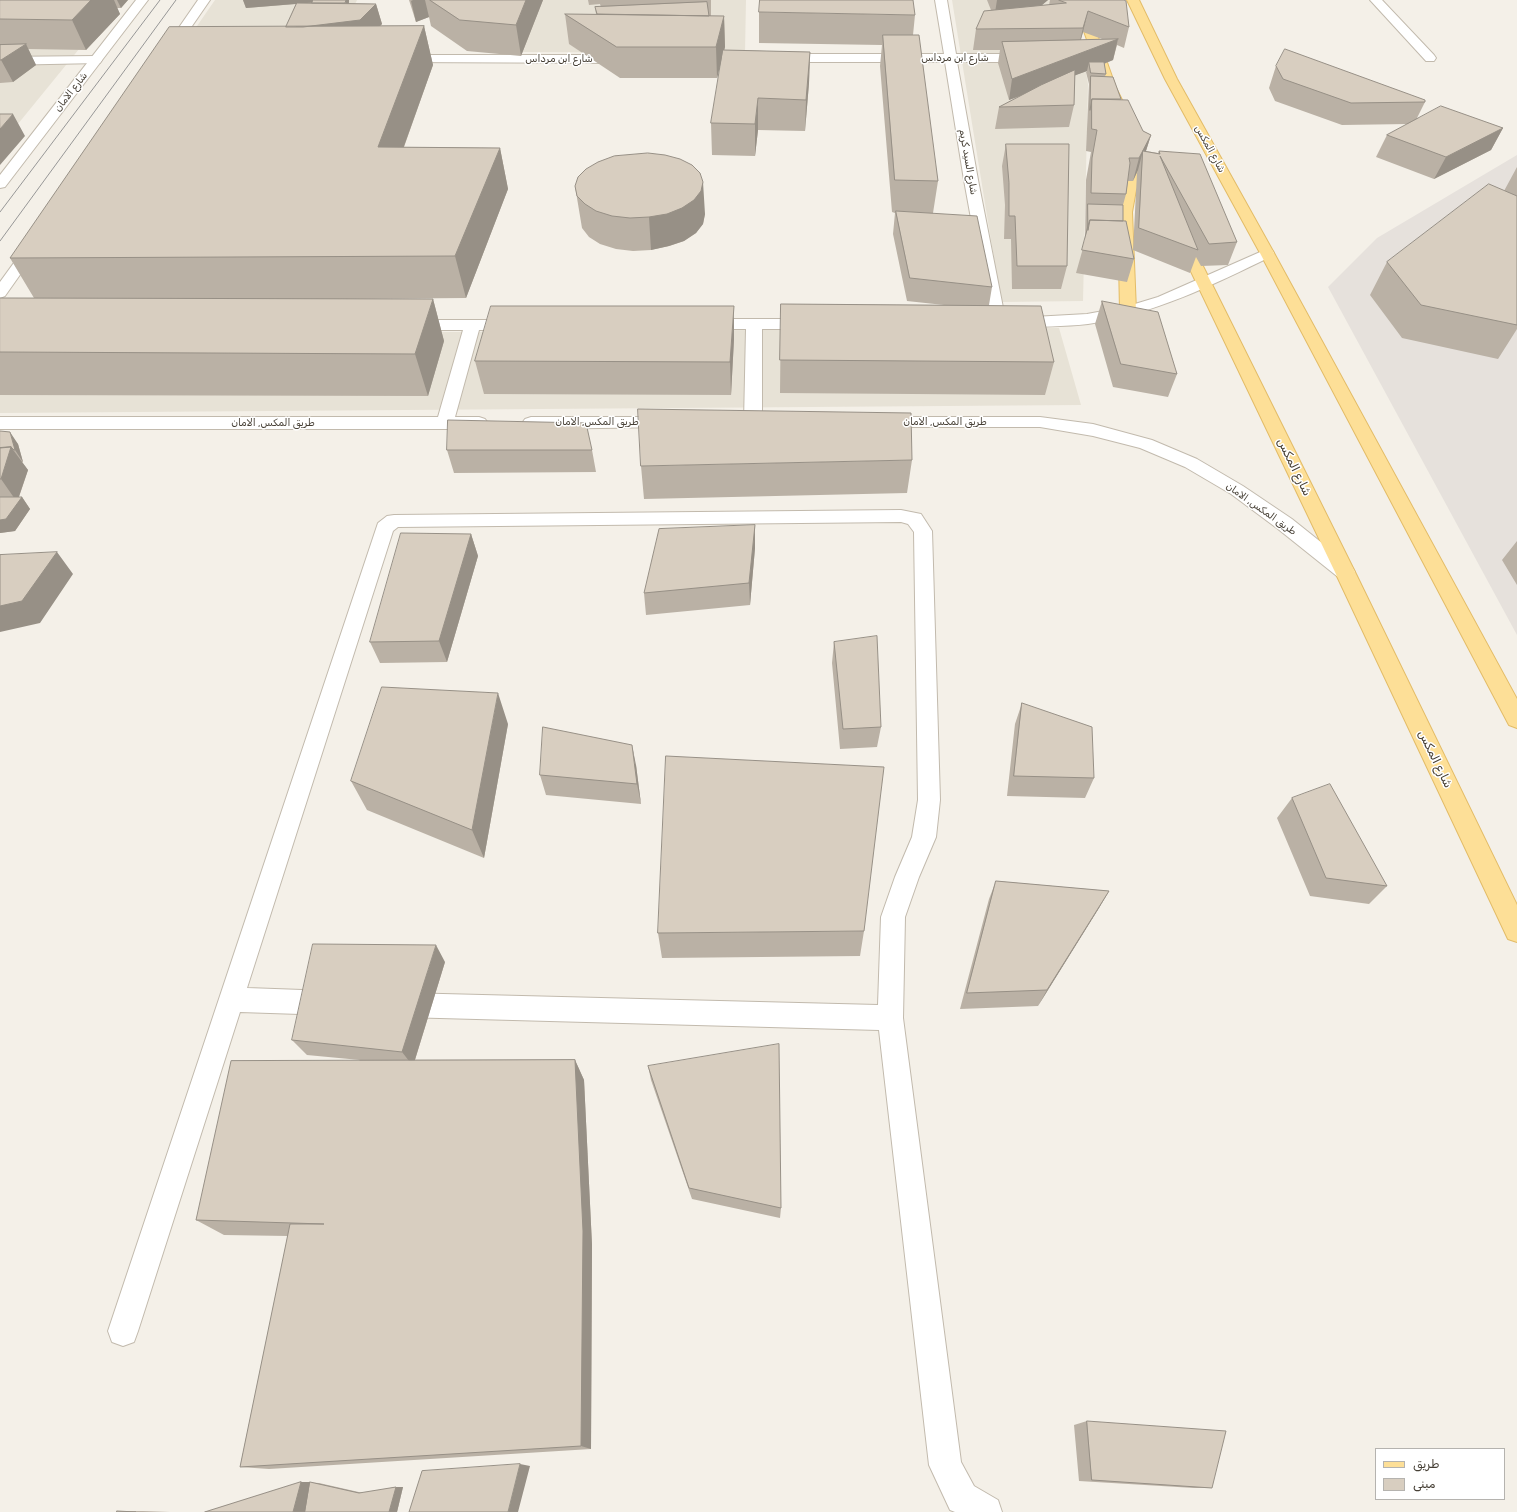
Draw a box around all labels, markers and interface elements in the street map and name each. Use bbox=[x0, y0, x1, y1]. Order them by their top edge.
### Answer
street label: شارع ابن مرداس bbox=[921, 52, 989, 64]
street label: شارع ابن مرداس bbox=[525, 53, 593, 65]
street label: شارع الامان bbox=[52, 70, 90, 114]
street label: شارع المكس bbox=[1192, 123, 1228, 175]
street label: شارع السيد كريم bbox=[956, 128, 980, 196]
street label: طريق المكس, الامان bbox=[555, 416, 639, 428]
street label: طريق المكس, الامان bbox=[903, 416, 987, 428]
street label: طريق المكس, الامان bbox=[231, 417, 315, 429]
street label: شارع المكس bbox=[1274, 436, 1314, 498]
street label: طريق المكس, الامان bbox=[1223, 480, 1299, 538]
street label: شارع المكس bbox=[1415, 728, 1455, 790]
legend bbox=[1375, 1448, 1505, 1500]
text: طريق bbox=[1413, 1457, 1439, 1471]
text: مبنى bbox=[1413, 1477, 1435, 1491]

